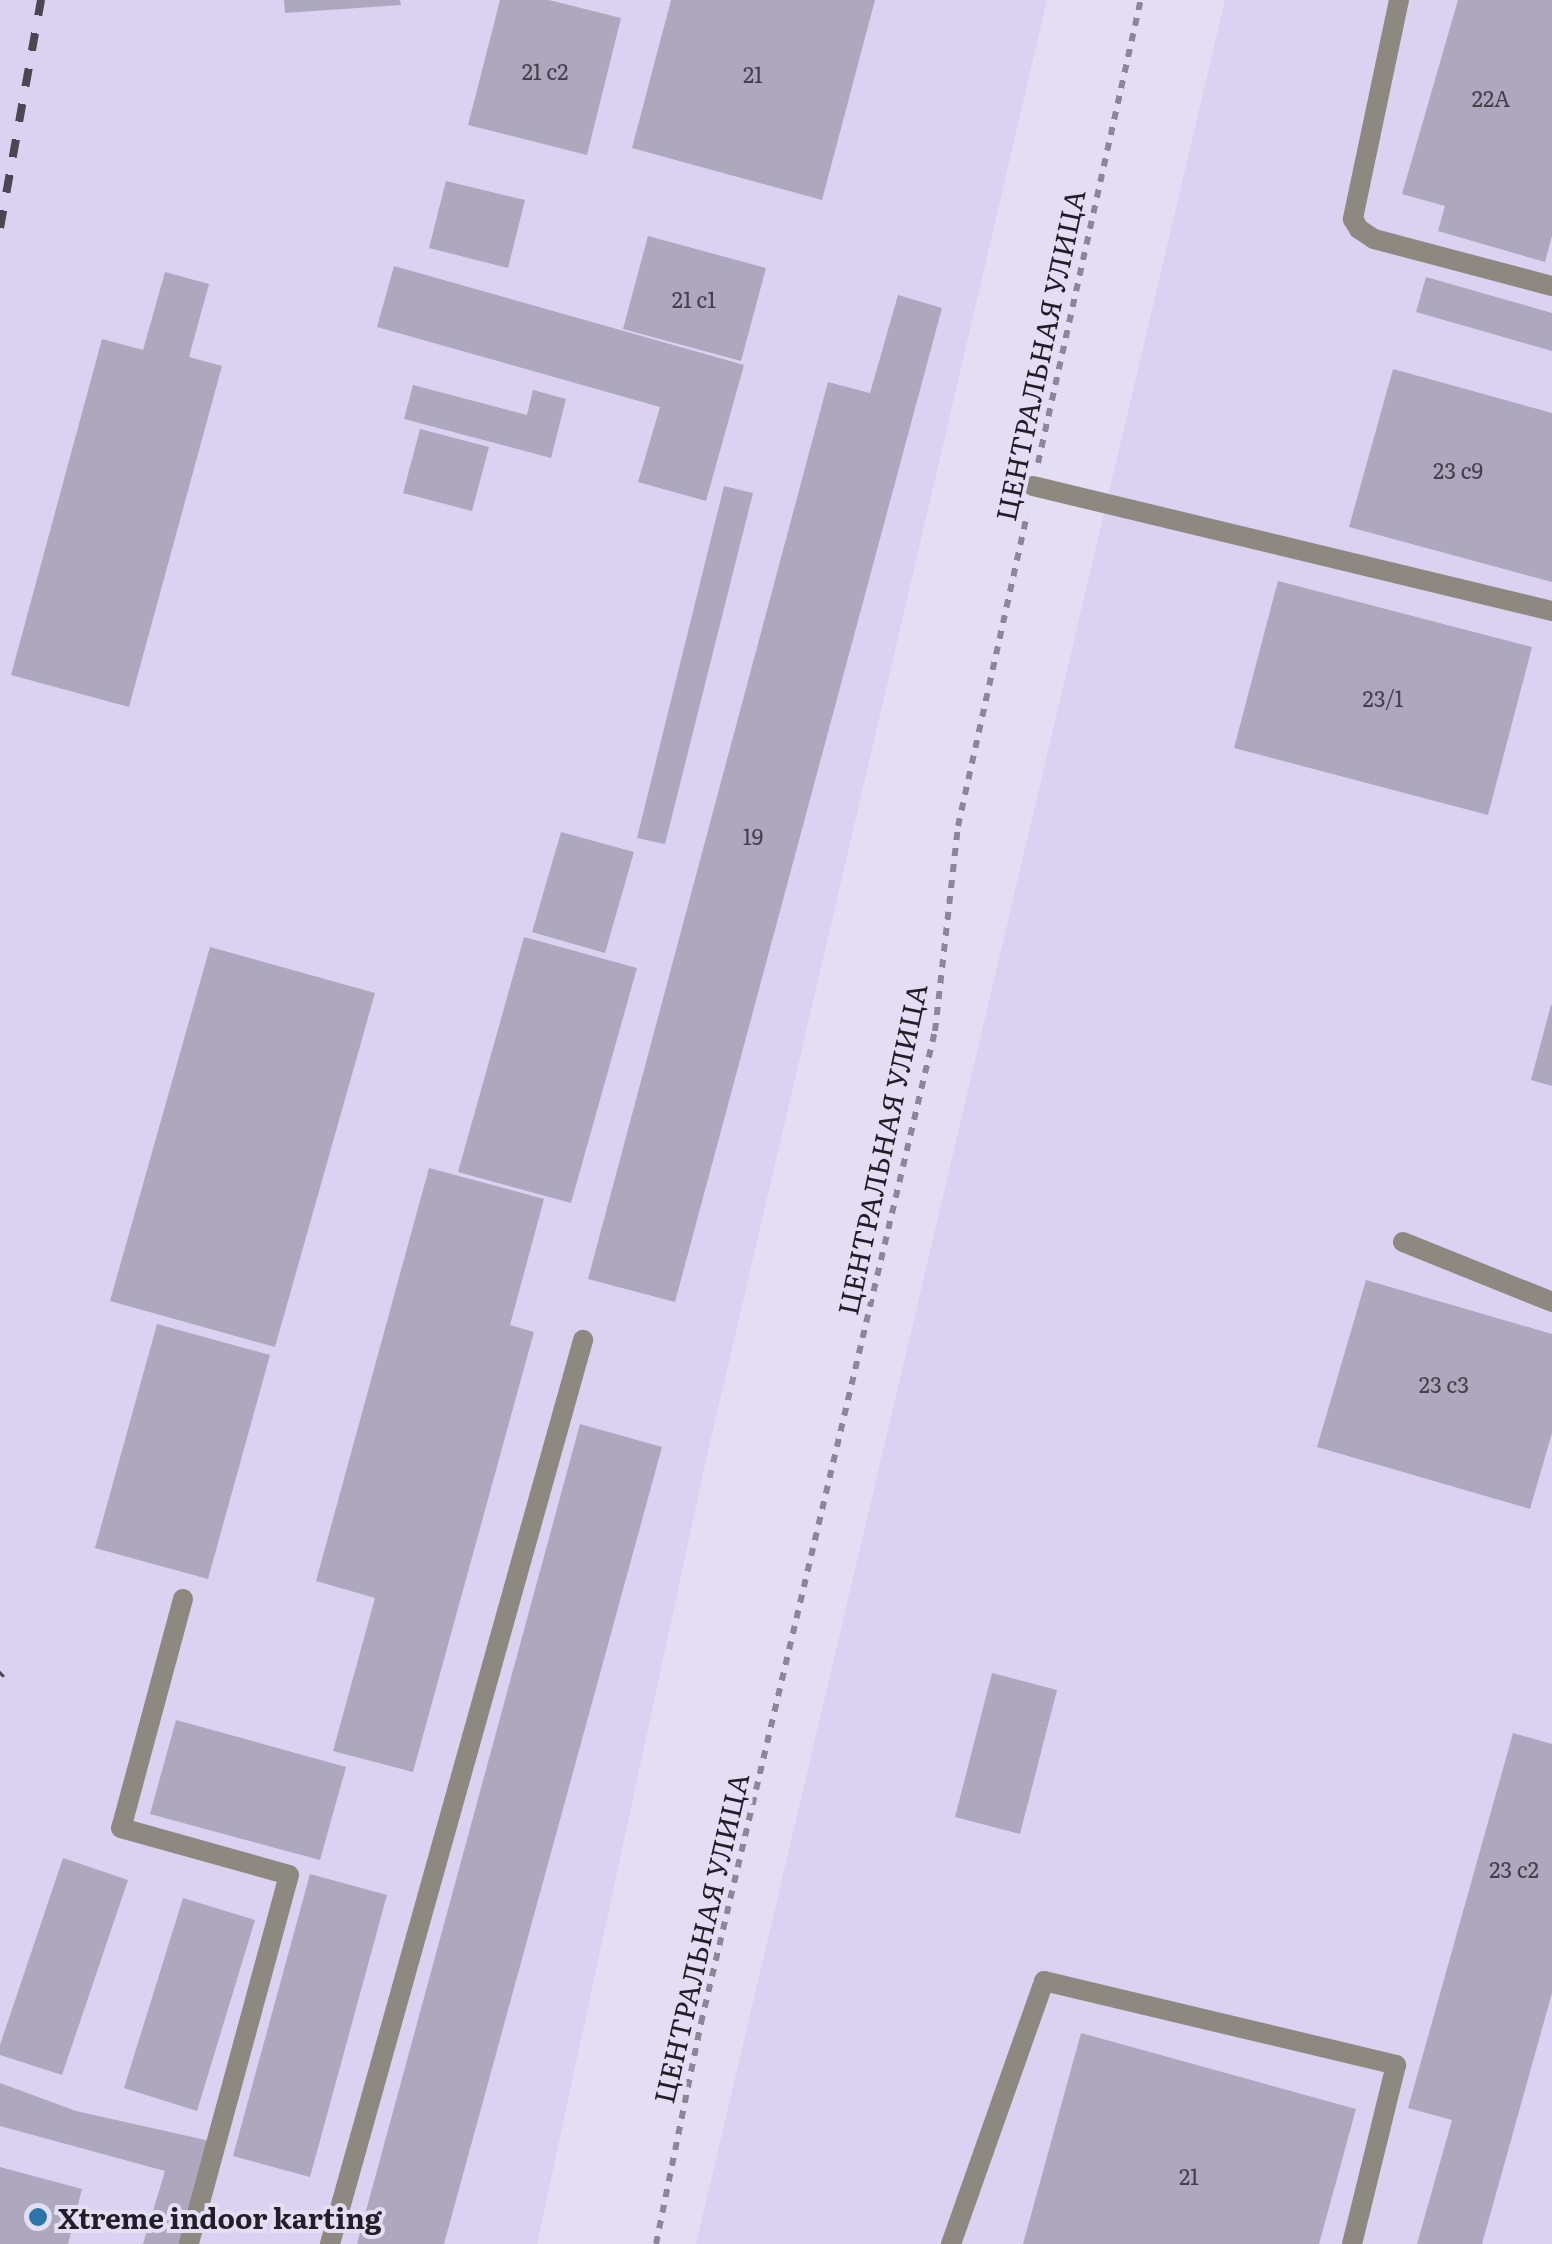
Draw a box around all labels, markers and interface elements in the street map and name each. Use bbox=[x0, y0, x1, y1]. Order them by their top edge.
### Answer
house number: 21 с2 bbox=[522, 58, 568, 84]
house number: 21 bbox=[743, 61, 763, 87]
house number: 22А bbox=[1472, 85, 1510, 111]
street label: ЦЕНТРАЛЬНАЯ УЛИЦА bbox=[987, 186, 1091, 524]
house number: 21 с1 bbox=[672, 286, 716, 312]
house number: 23 с9 bbox=[1433, 457, 1483, 483]
house number: 23/1 bbox=[1362, 685, 1404, 711]
house number: 19 bbox=[743, 823, 763, 849]
street label: ЦЕНТРАЛЬНАЯ УЛИЦА bbox=[829, 980, 933, 1318]
house number: 23 с3 bbox=[1419, 1371, 1469, 1397]
street label: ЦЕНТРАЛЬНАЯ УЛИЦА bbox=[646, 1770, 754, 2106]
house number: 23 с2 bbox=[1489, 1856, 1539, 1882]
house number: 21 bbox=[1179, 2163, 1199, 2189]
place label: Xtreme indoor karting bbox=[58, 2200, 382, 2234]
marker: Xtreme indoor karting bbox=[27, 2206, 49, 2228]

